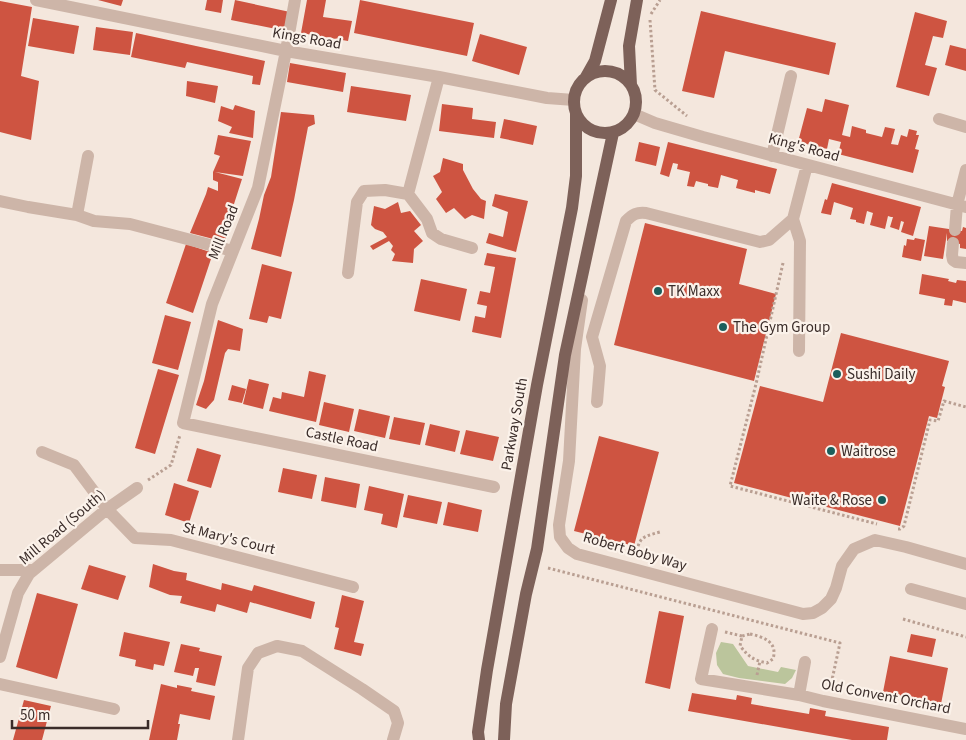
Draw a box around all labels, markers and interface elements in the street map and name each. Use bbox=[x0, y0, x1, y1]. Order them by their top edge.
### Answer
street label: Kings Road bbox=[271, 22, 343, 55]
street label: King's Road bbox=[766, 128, 842, 167]
street label: Mill Road bbox=[203, 202, 244, 263]
place label: TK Maxx bbox=[668, 281, 720, 302]
marker: TK Maxx bbox=[652, 285, 664, 297]
place label: The Gym Group bbox=[733, 317, 830, 338]
marker: The Gym Group bbox=[717, 321, 729, 333]
place label: Sushi Daily bbox=[847, 364, 916, 385]
marker: Sushi Daily bbox=[831, 368, 843, 380]
street label: Parkway South bbox=[496, 376, 533, 472]
street label: Castle Road bbox=[304, 422, 380, 457]
place label: Waitrose bbox=[841, 441, 896, 462]
marker: Waitrose bbox=[825, 445, 837, 457]
street label: Mill Road (South) bbox=[15, 485, 110, 570]
place label: Waite & Rose bbox=[792, 490, 872, 511]
marker: Waite & Rose bbox=[876, 494, 888, 506]
street label: St Mary's Court bbox=[180, 517, 277, 560]
street label: Robert Boby Way bbox=[581, 527, 689, 576]
street label: Old Convent Orchard bbox=[819, 674, 953, 719]
scale bar bbox=[12, 698, 149, 730]
text: 50 m bbox=[20, 705, 50, 726]

